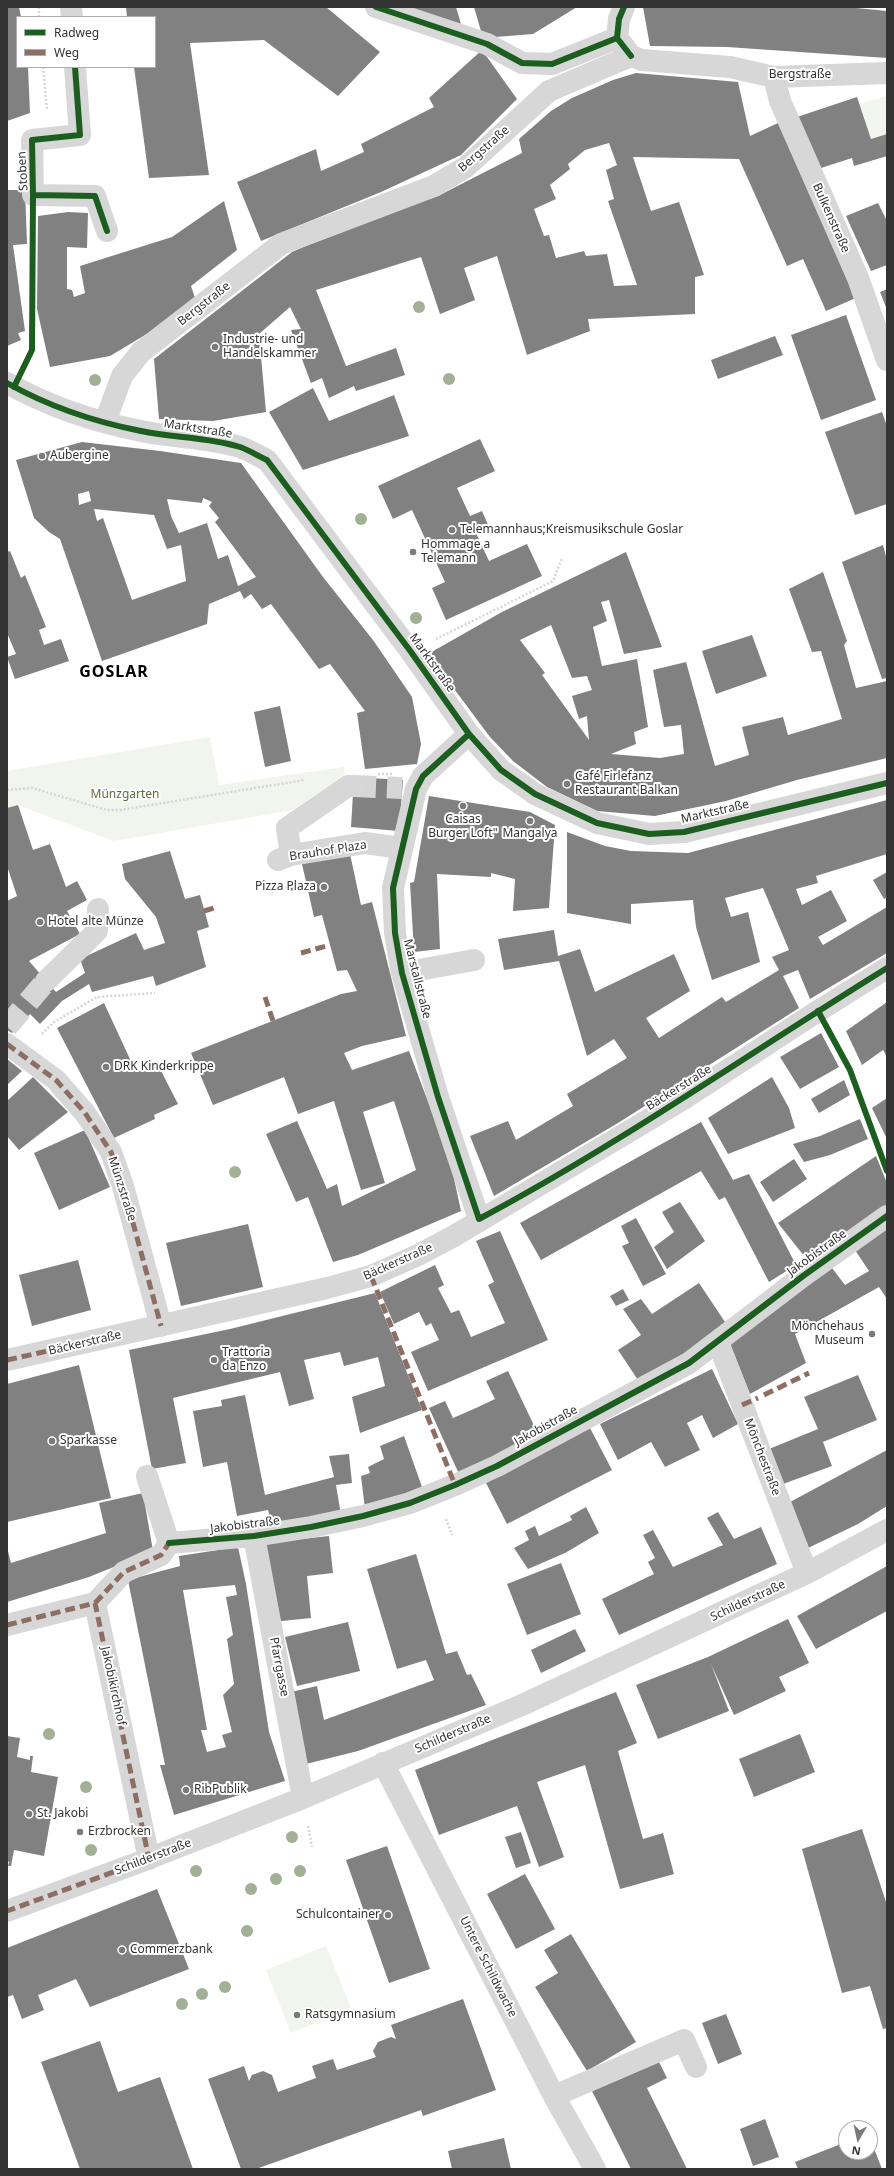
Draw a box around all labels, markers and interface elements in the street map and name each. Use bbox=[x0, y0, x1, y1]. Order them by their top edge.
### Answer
legend bbox=[16, 16, 156, 68]
text: Radweg bbox=[54, 24, 99, 41]
text: Weg bbox=[54, 44, 79, 61]
street label: Bergstraße bbox=[769, 68, 831, 82]
street label: Bergstraße bbox=[456, 123, 512, 175]
street label: Stoben bbox=[15, 151, 31, 191]
street label: Bulkenstraße bbox=[809, 181, 853, 255]
street label: Bergstraße bbox=[175, 279, 233, 329]
place label: Industrie- und Handelskammer bbox=[223, 333, 316, 361]
marker: Industrie- und Handelskammer bbox=[210, 342, 220, 352]
street label: Marktstraße bbox=[163, 416, 233, 442]
place label: Aubergine bbox=[50, 449, 109, 463]
marker: Aubergine bbox=[37, 451, 47, 461]
place label: Telemannhaus;Kreismusikschule Goslar bbox=[460, 523, 683, 537]
marker: Telemannhaus;Kreismusikschule Goslar bbox=[447, 525, 457, 535]
place label: Hommage a Telemann bbox=[421, 538, 490, 566]
marker: Hommage a Telemann bbox=[408, 547, 418, 557]
street label: Marktstraße bbox=[406, 631, 458, 695]
district label: GOSLAR bbox=[79, 662, 149, 682]
place label: Café Firlefanz Restaurant Balkan bbox=[575, 770, 678, 798]
marker: Café Firlefanz Restaurant Balkan bbox=[562, 779, 572, 789]
park label: Münzgarten bbox=[91, 788, 159, 802]
street label: Marktstraße bbox=[680, 797, 750, 827]
marker: Caisas Burger Loft" bbox=[458, 801, 468, 811]
place label: Caisas Burger Loft" bbox=[428, 813, 498, 841]
marker: Mangalya bbox=[525, 816, 535, 826]
place label: Mangalya bbox=[502, 827, 558, 841]
street label: Brauhof Plaza bbox=[288, 838, 368, 864]
place label: Pizza Plaza bbox=[255, 880, 316, 894]
marker: Pizza Plaza bbox=[319, 882, 329, 892]
place label: Hotel alte Münze bbox=[48, 915, 144, 929]
marker: Hotel alte Münze bbox=[35, 917, 45, 927]
street label: Marstallstraße bbox=[400, 938, 434, 1020]
place label: DRK Kinderkrippe bbox=[114, 1060, 214, 1074]
marker: DRK Kinderkrippe bbox=[101, 1062, 111, 1072]
street label: Bäckerstraße bbox=[644, 1062, 714, 1114]
street label: Münzstraße bbox=[105, 1155, 139, 1223]
street label: Jakobistraße bbox=[784, 1227, 850, 1279]
street label: Bäckerstraße bbox=[361, 1240, 435, 1284]
place label: Mönchehaus Museum bbox=[791, 1320, 864, 1348]
street label: Bäckerstraße bbox=[47, 1328, 123, 1358]
marker: Mönchehaus Museum bbox=[867, 1329, 877, 1339]
place label: Trattoria da Enzo bbox=[222, 1346, 270, 1374]
marker: Trattoria da Enzo bbox=[209, 1355, 219, 1365]
street label: Jakobistraße bbox=[512, 1403, 580, 1449]
street label: Mönchestraße bbox=[741, 1416, 783, 1498]
place label: Sparkasse bbox=[60, 1434, 117, 1448]
marker: Sparkasse bbox=[47, 1436, 57, 1446]
street label: Jakobistraße bbox=[209, 1514, 281, 1536]
street label: Schilderstraße bbox=[708, 1577, 788, 1625]
street label: Pfarrgasse bbox=[266, 1636, 292, 1698]
street label: Jakobikirchhof bbox=[98, 1645, 128, 1727]
street label: Schilderstraße bbox=[413, 1712, 493, 1756]
place label: RibPublik bbox=[194, 1783, 247, 1797]
marker: RibPublik bbox=[181, 1785, 191, 1795]
place label: St. Jakobi bbox=[37, 1807, 88, 1821]
marker: St. Jakobi bbox=[24, 1809, 34, 1819]
place label: Erzbrocken bbox=[88, 1825, 151, 1839]
marker: Erzbrocken bbox=[75, 1827, 85, 1837]
street label: Schilderstraße bbox=[113, 1836, 193, 1878]
place label: Schulcontainer bbox=[296, 1908, 380, 1922]
marker: Schulcontainer bbox=[383, 1910, 393, 1920]
street label: Untere Schildwache bbox=[456, 1914, 520, 2020]
place label: Commerzbank bbox=[130, 1943, 213, 1957]
marker: Commerzbank bbox=[117, 1945, 127, 1955]
place label: Ratsgymnasium bbox=[305, 2008, 396, 2022]
marker: Ratsgymnasium bbox=[292, 2010, 302, 2020]
north arrow bbox=[838, 2120, 878, 2160]
text: N bbox=[851, 2143, 862, 2159]

